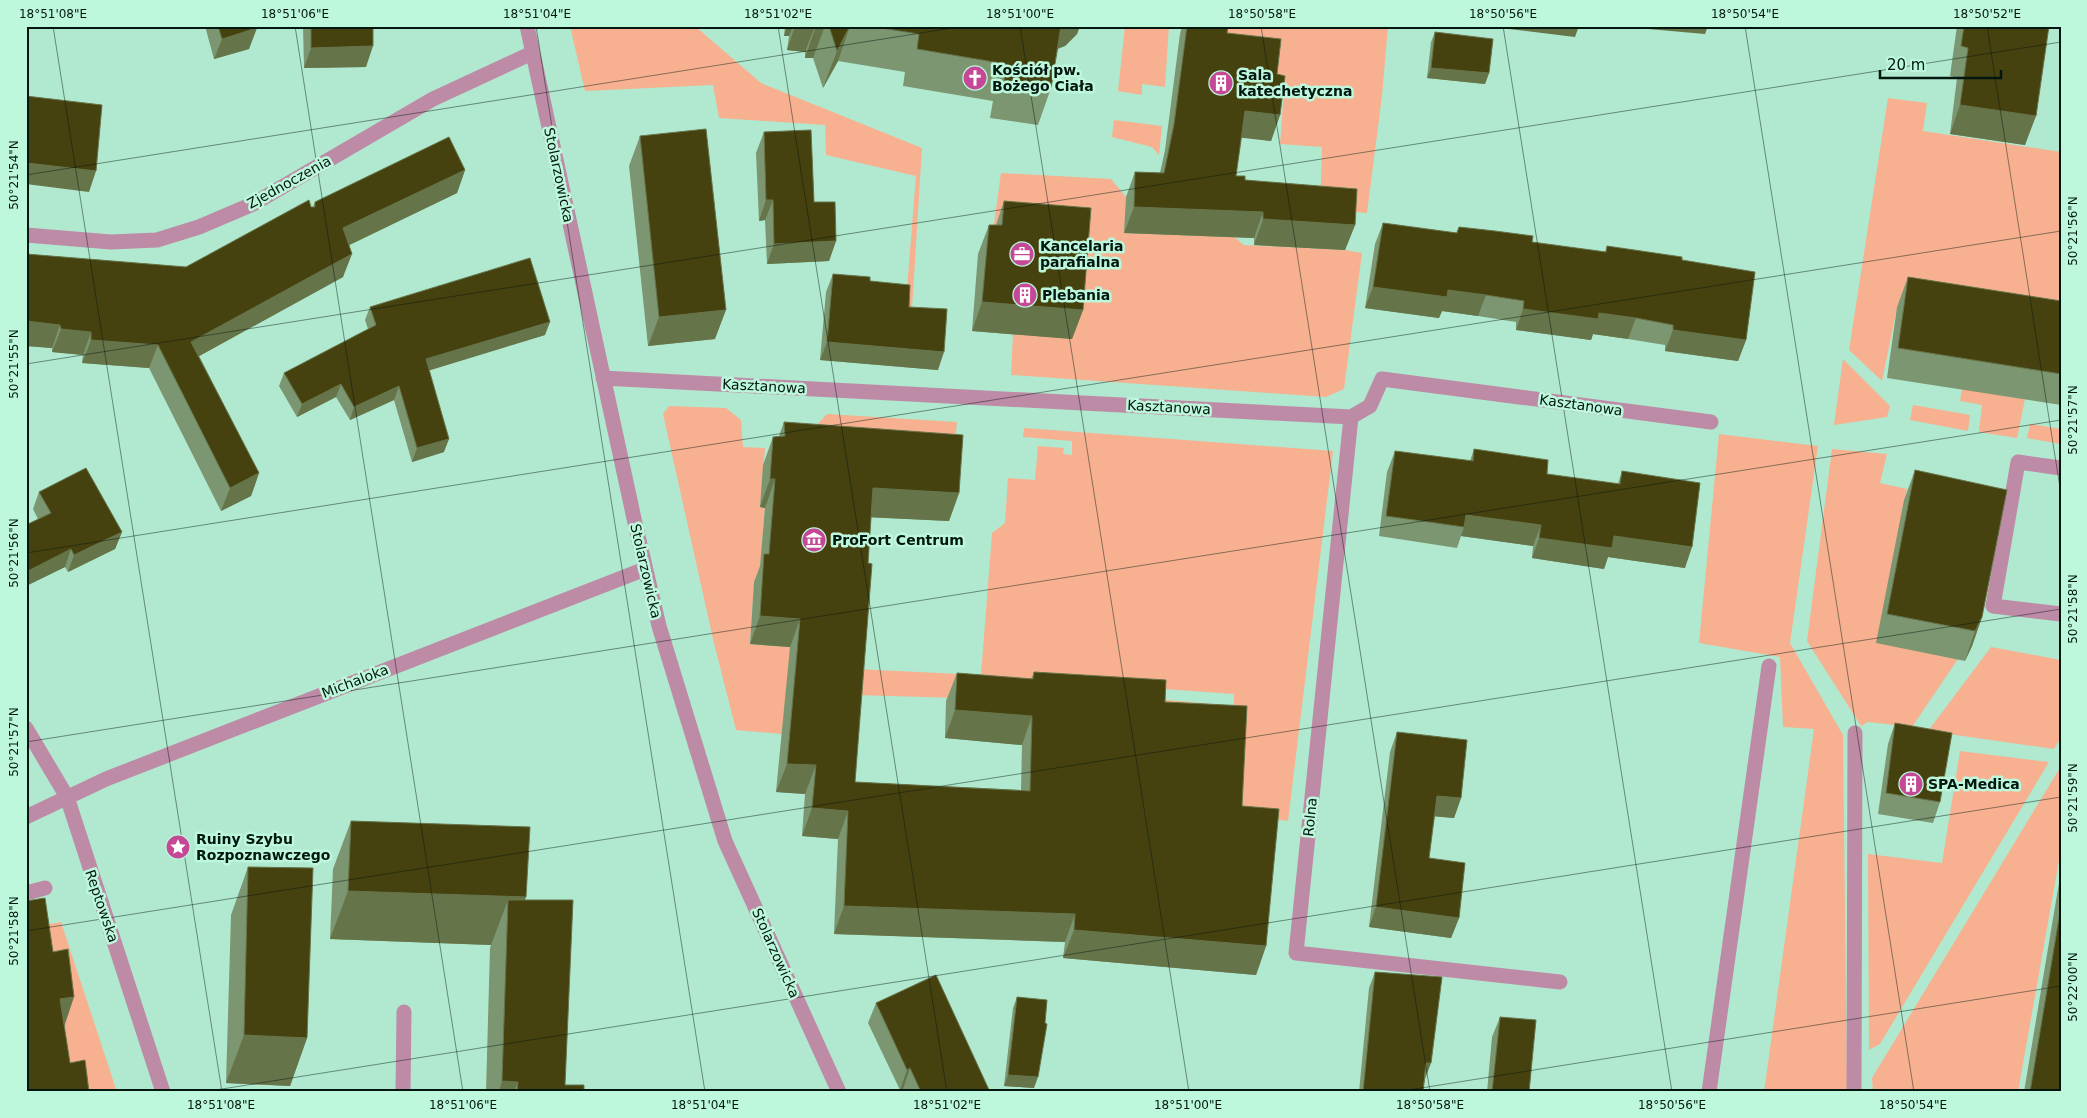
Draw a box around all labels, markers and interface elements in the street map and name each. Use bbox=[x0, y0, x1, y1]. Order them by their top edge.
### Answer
text: 18°51'08"E bbox=[19, 7, 87, 21]
text: 18°51'06"E bbox=[261, 7, 329, 21]
text: 18°51'04"E bbox=[503, 7, 571, 21]
text: 18°51'02"E bbox=[744, 7, 812, 21]
text: 18°51'00"E bbox=[986, 7, 1054, 21]
text: 18°50'58"E bbox=[1228, 7, 1296, 21]
text: 18°50'56"E bbox=[1469, 7, 1537, 21]
text: 18°50'54"E bbox=[1711, 7, 1779, 21]
text: 18°50'52"E bbox=[1953, 7, 2021, 21]
scale bar bbox=[1880, 48, 2001, 80]
text: 20 m bbox=[1887, 56, 1925, 74]
place label: Kościół pw. Bożego Ciała bbox=[992, 62, 1094, 94]
church icon: Kościół pw. Bożego Ciała bbox=[962, 65, 988, 91]
place label: Sala katechetyczna bbox=[1238, 67, 1352, 99]
building icon: Sala katechetyczna bbox=[1208, 70, 1234, 96]
street label: Stolarzowicka bbox=[541, 126, 577, 224]
text: 50°21'54"N bbox=[7, 140, 21, 210]
street label: Zjednoczenia bbox=[244, 152, 334, 212]
text: 50°21'56"N bbox=[2066, 196, 2080, 266]
place label: Kancelaria parafialna bbox=[1040, 238, 1123, 270]
office icon: Kancelaria parafialna bbox=[1009, 241, 1035, 267]
building icon: Plebania bbox=[1012, 282, 1038, 308]
place label: Plebania bbox=[1042, 287, 1110, 303]
text: 50°21'55"N bbox=[7, 329, 21, 399]
street label: Kasztanowa bbox=[722, 376, 806, 396]
text: 50°21'57"N bbox=[2066, 385, 2080, 455]
street label: Kasztanowa bbox=[1538, 391, 1624, 419]
street label: Kasztanowa bbox=[1127, 397, 1211, 417]
text: 50°21'56"N bbox=[7, 518, 21, 588]
street label: Stolarzowicka bbox=[627, 522, 665, 620]
museum icon: ProFort Centrum bbox=[801, 527, 827, 553]
place label: ProFort Centrum bbox=[832, 532, 964, 548]
text: 50°21'58"N bbox=[2066, 574, 2080, 644]
street label: Michaloka bbox=[319, 661, 391, 701]
text: 50°21'57"N bbox=[7, 707, 21, 777]
text: 50°21'59"N bbox=[2066, 763, 2080, 833]
building icon: SPA-Medica bbox=[1898, 771, 1924, 797]
place label: SPA-Medica bbox=[1928, 776, 2020, 792]
street label: Rolna bbox=[1300, 797, 1320, 837]
place label: Ruiny Szybu Rozpoznawczego bbox=[196, 831, 331, 863]
place icon: Ruiny Szybu Rozpoznawczego bbox=[165, 834, 191, 860]
street label: Reptowska bbox=[82, 868, 122, 944]
text: 50°21'58"N bbox=[7, 896, 21, 966]
street label: Stolarzowicka bbox=[749, 906, 803, 1000]
text: 50°22'00"N bbox=[2066, 952, 2080, 1022]
text: 18°51'08"E bbox=[187, 1098, 255, 1112]
text: 18°51'06"E bbox=[429, 1098, 497, 1112]
text: 18°51'04"E bbox=[671, 1098, 739, 1112]
text: 18°51'02"E bbox=[913, 1098, 981, 1112]
text: 18°51'00"E bbox=[1154, 1098, 1222, 1112]
text: 18°50'58"E bbox=[1396, 1098, 1464, 1112]
text: 18°50'56"E bbox=[1638, 1098, 1706, 1112]
text: 18°50'54"E bbox=[1879, 1098, 1947, 1112]

